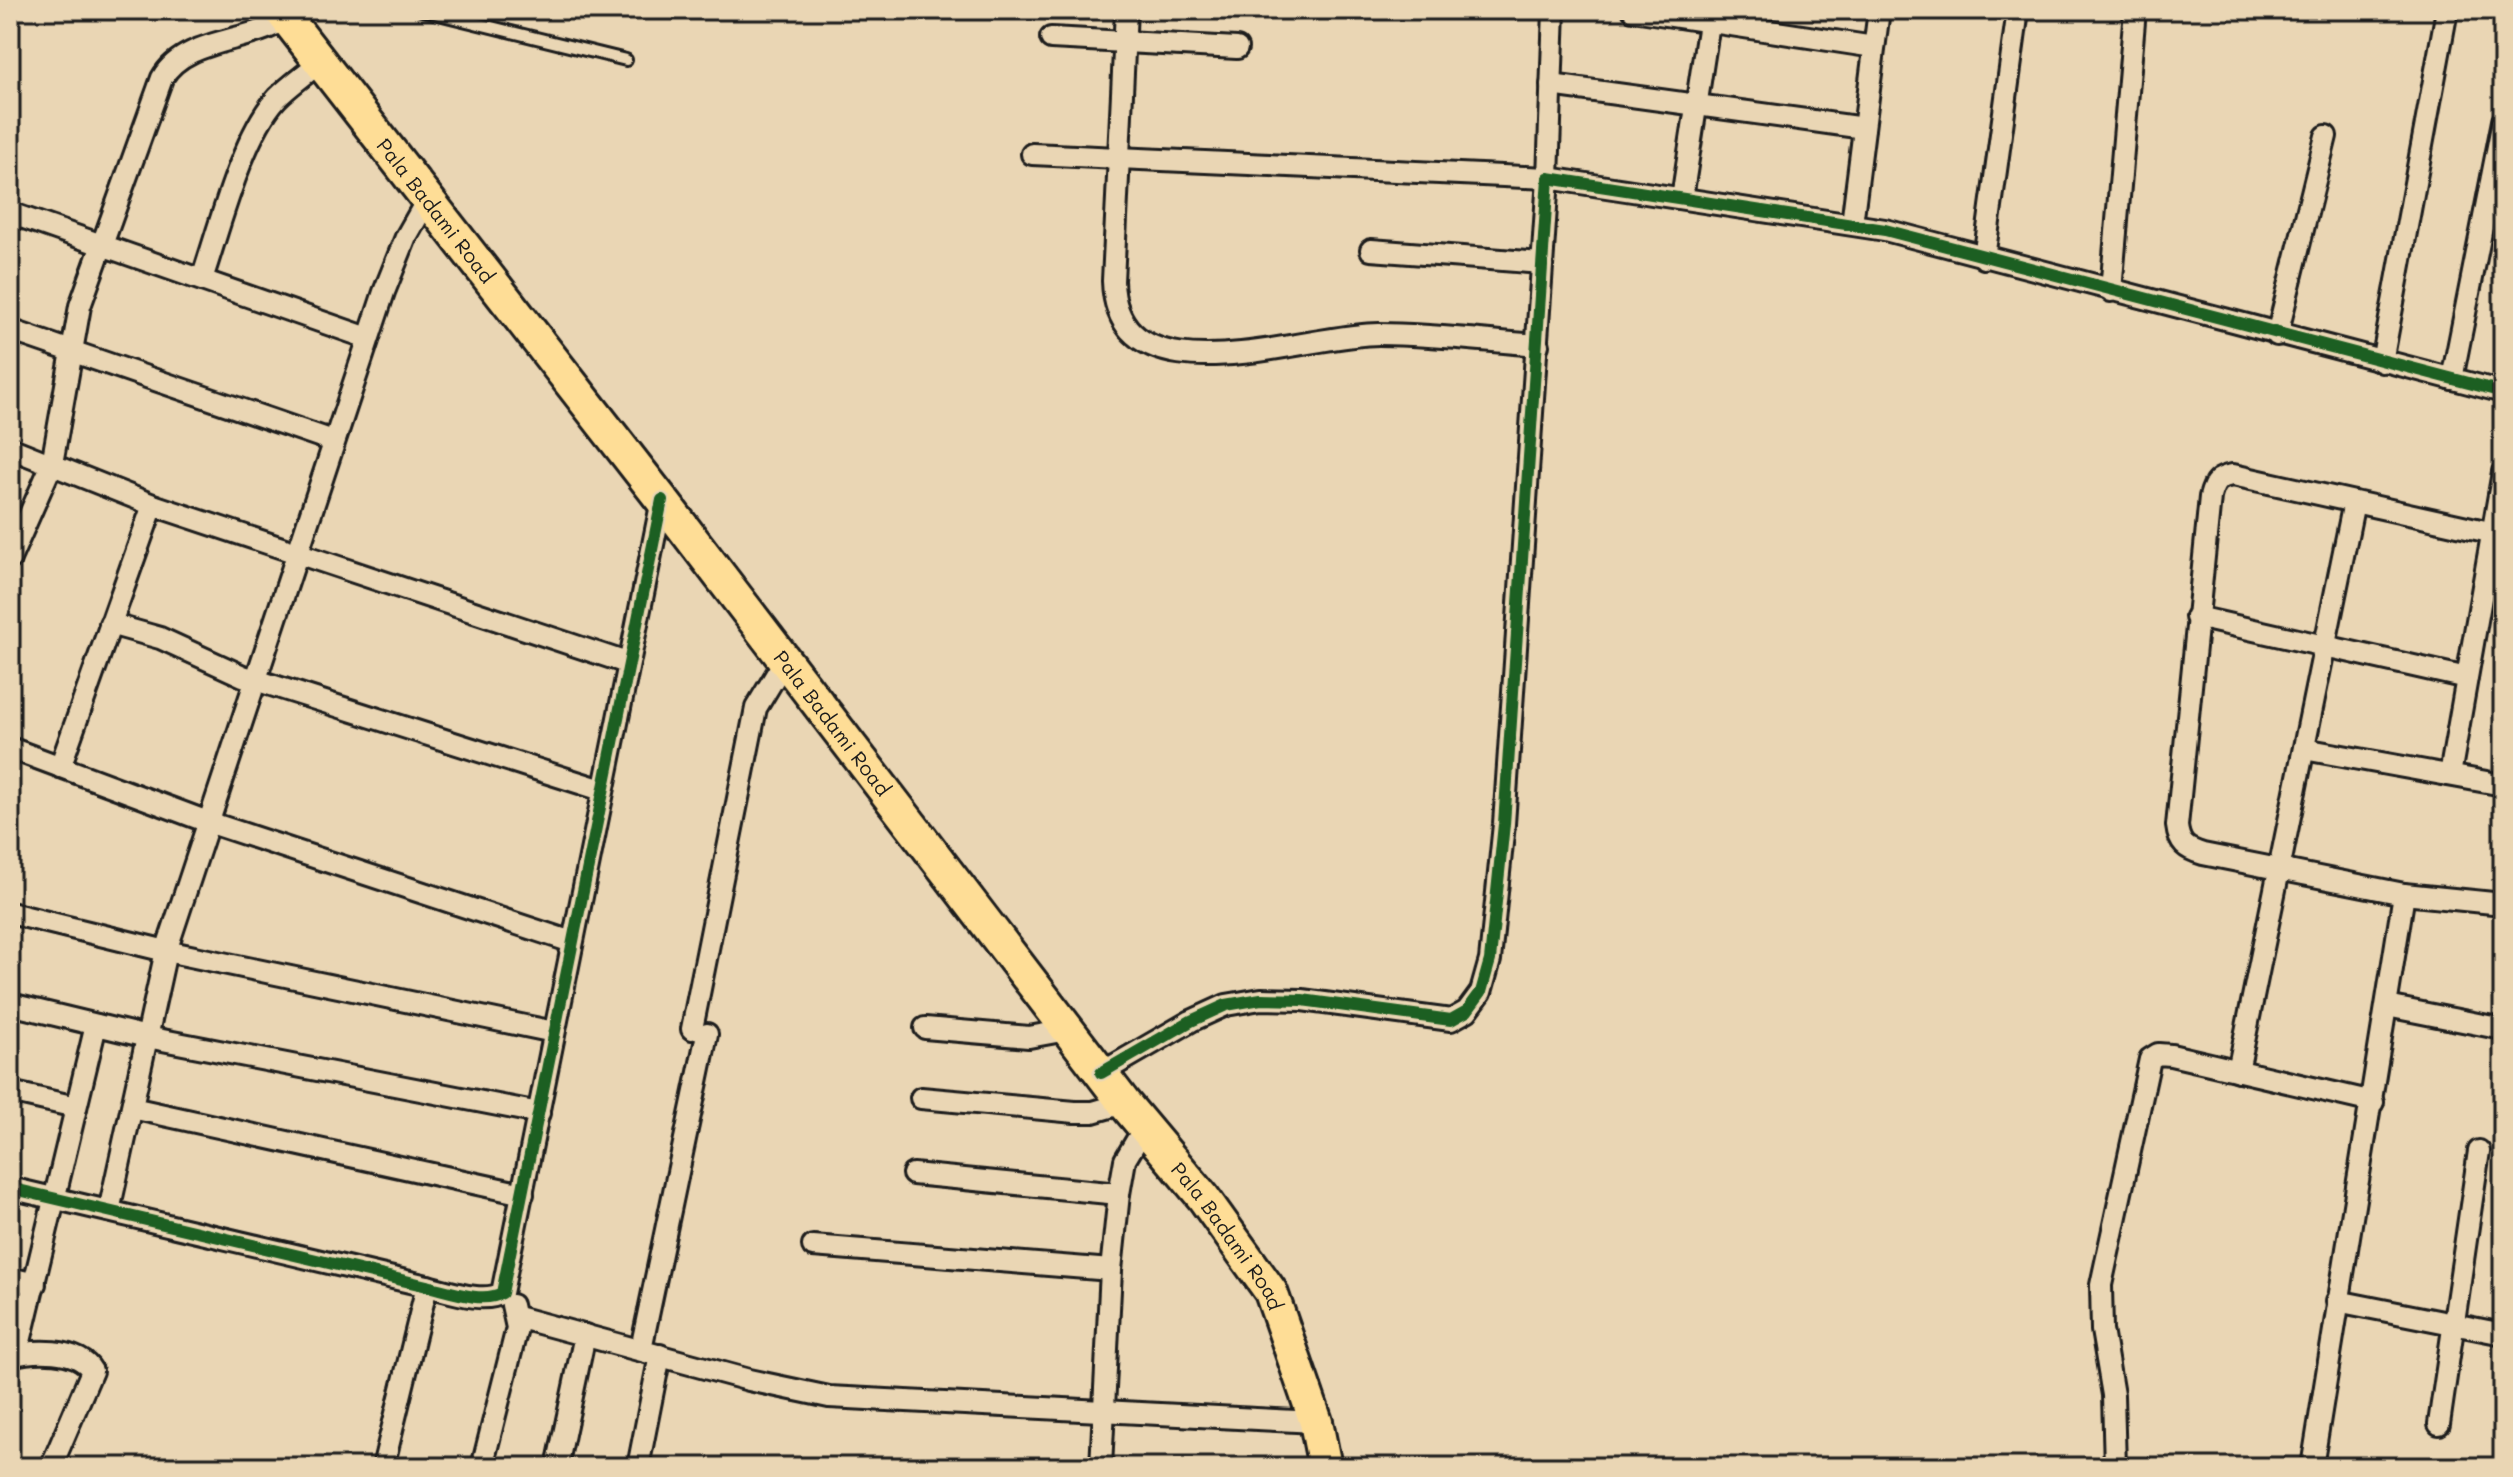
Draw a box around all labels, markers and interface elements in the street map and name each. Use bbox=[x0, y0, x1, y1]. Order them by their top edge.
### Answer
street label: Pala Badami Road bbox=[372, 133, 501, 288]
street label: Pala Badami Road bbox=[769, 645, 897, 801]
street label: Pala Badami Road bbox=[1166, 1156, 1289, 1313]

